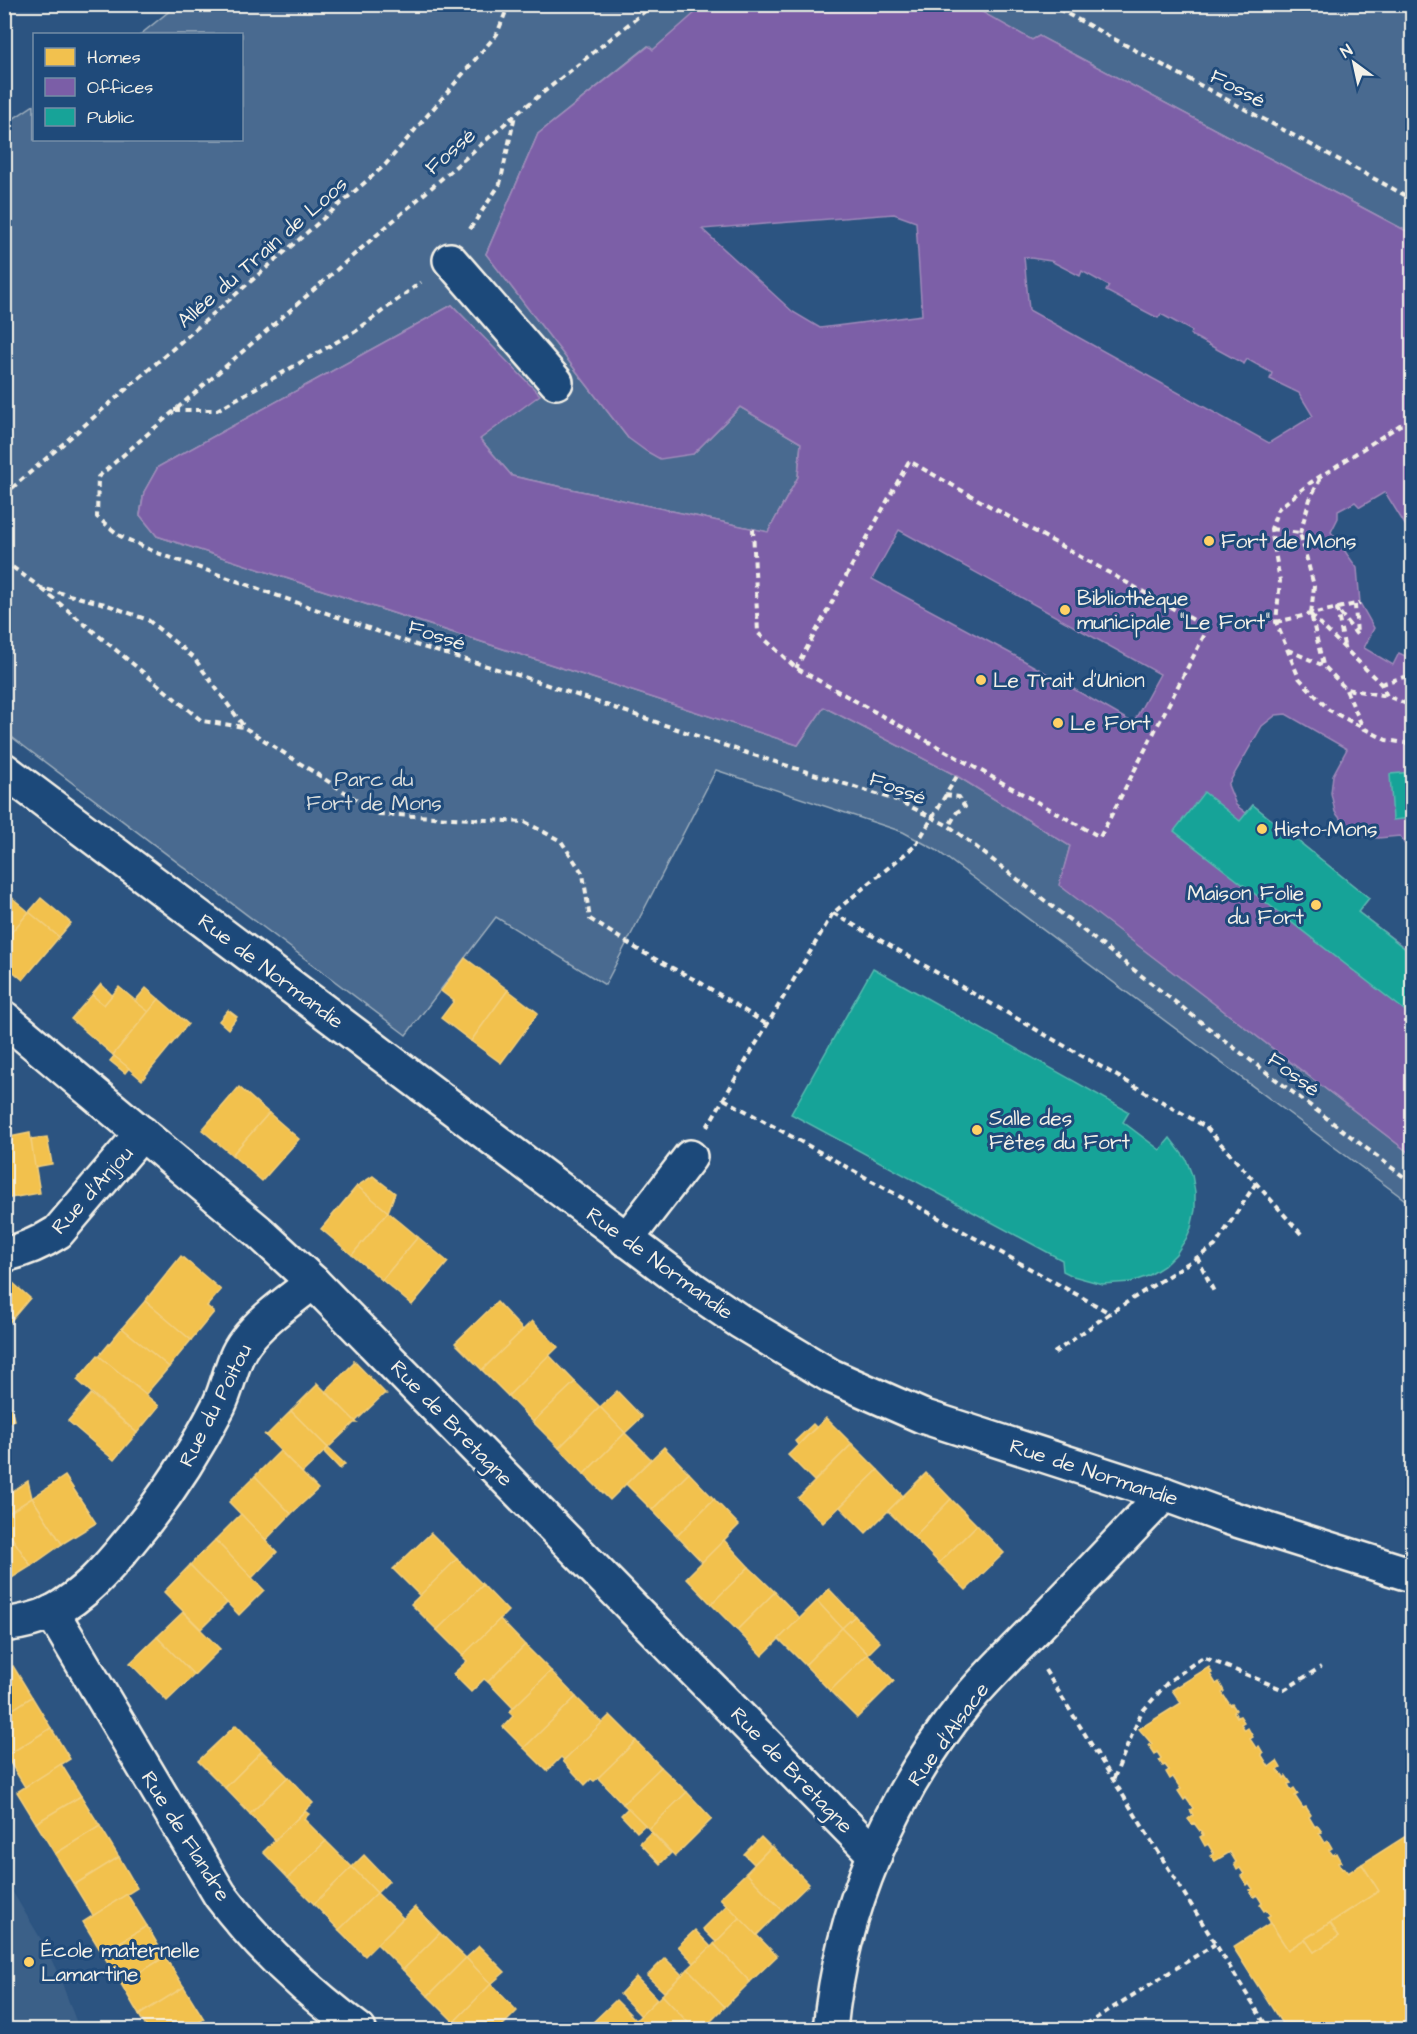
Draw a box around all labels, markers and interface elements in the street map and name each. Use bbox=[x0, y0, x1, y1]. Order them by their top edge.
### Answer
legend bbox=[33, 33, 243, 141]
north arrow bbox=[1324, 33, 1384, 93]
text: N bbox=[1336, 39, 1357, 63]
text: Homes bbox=[87, 45, 141, 70]
street label: Fossé bbox=[1205, 62, 1271, 115]
text: Offices bbox=[87, 75, 153, 100]
text: Public bbox=[87, 105, 135, 130]
street label: Fossé bbox=[419, 121, 482, 182]
street label: Allée du Train de Loos bbox=[171, 170, 354, 335]
place label: Fort de Mons bbox=[1221, 527, 1357, 556]
marker: Fort de Mons bbox=[1202, 534, 1216, 548]
place label: Bibliothèque municipale "Le Fort" bbox=[1077, 584, 1270, 638]
marker: Bibliothèque municipale "Le Fort" bbox=[1058, 603, 1072, 617]
street label: Fossé bbox=[404, 613, 469, 658]
place label: Le Trait d'Union bbox=[993, 666, 1145, 695]
marker: Le Trait d'Union bbox=[974, 673, 988, 687]
place label: Le Fort bbox=[1070, 709, 1151, 738]
marker: Le Fort bbox=[1051, 716, 1065, 730]
street label: Fossé bbox=[865, 764, 930, 813]
park label: Parc du Fort de Mons bbox=[306, 765, 442, 818]
place label: Histo-Mons bbox=[1274, 815, 1377, 844]
marker: Histo-Mons bbox=[1255, 822, 1269, 836]
place label: Maison Folie du Fort bbox=[1187, 879, 1304, 932]
marker: Maison Folie du Fort bbox=[1309, 898, 1323, 912]
street label: Rue de Normandie bbox=[192, 907, 349, 1036]
street label: Fossé bbox=[1261, 1045, 1326, 1104]
place label: Salle des Fêtes du Fort bbox=[989, 1104, 1130, 1157]
marker: Salle des Fêtes du Fort bbox=[970, 1123, 984, 1137]
street label: Rue d'Anjou bbox=[45, 1140, 140, 1241]
street label: Rue de Normandie bbox=[580, 1200, 739, 1327]
street label: Rue du Poitou bbox=[172, 1338, 259, 1472]
street label: Rue de Bretagne bbox=[382, 1354, 520, 1494]
street label: Rue de Normandie bbox=[1006, 1432, 1182, 1513]
street label: Rue d'Alsace bbox=[901, 1676, 996, 1792]
street label: Rue de Bretagne bbox=[722, 1701, 860, 1841]
street label: Rue de Flandre bbox=[134, 1766, 237, 1907]
place label: École maternelle Lamartine bbox=[41, 1936, 200, 1989]
marker: École maternelle Lamartine bbox=[22, 1955, 36, 1969]

